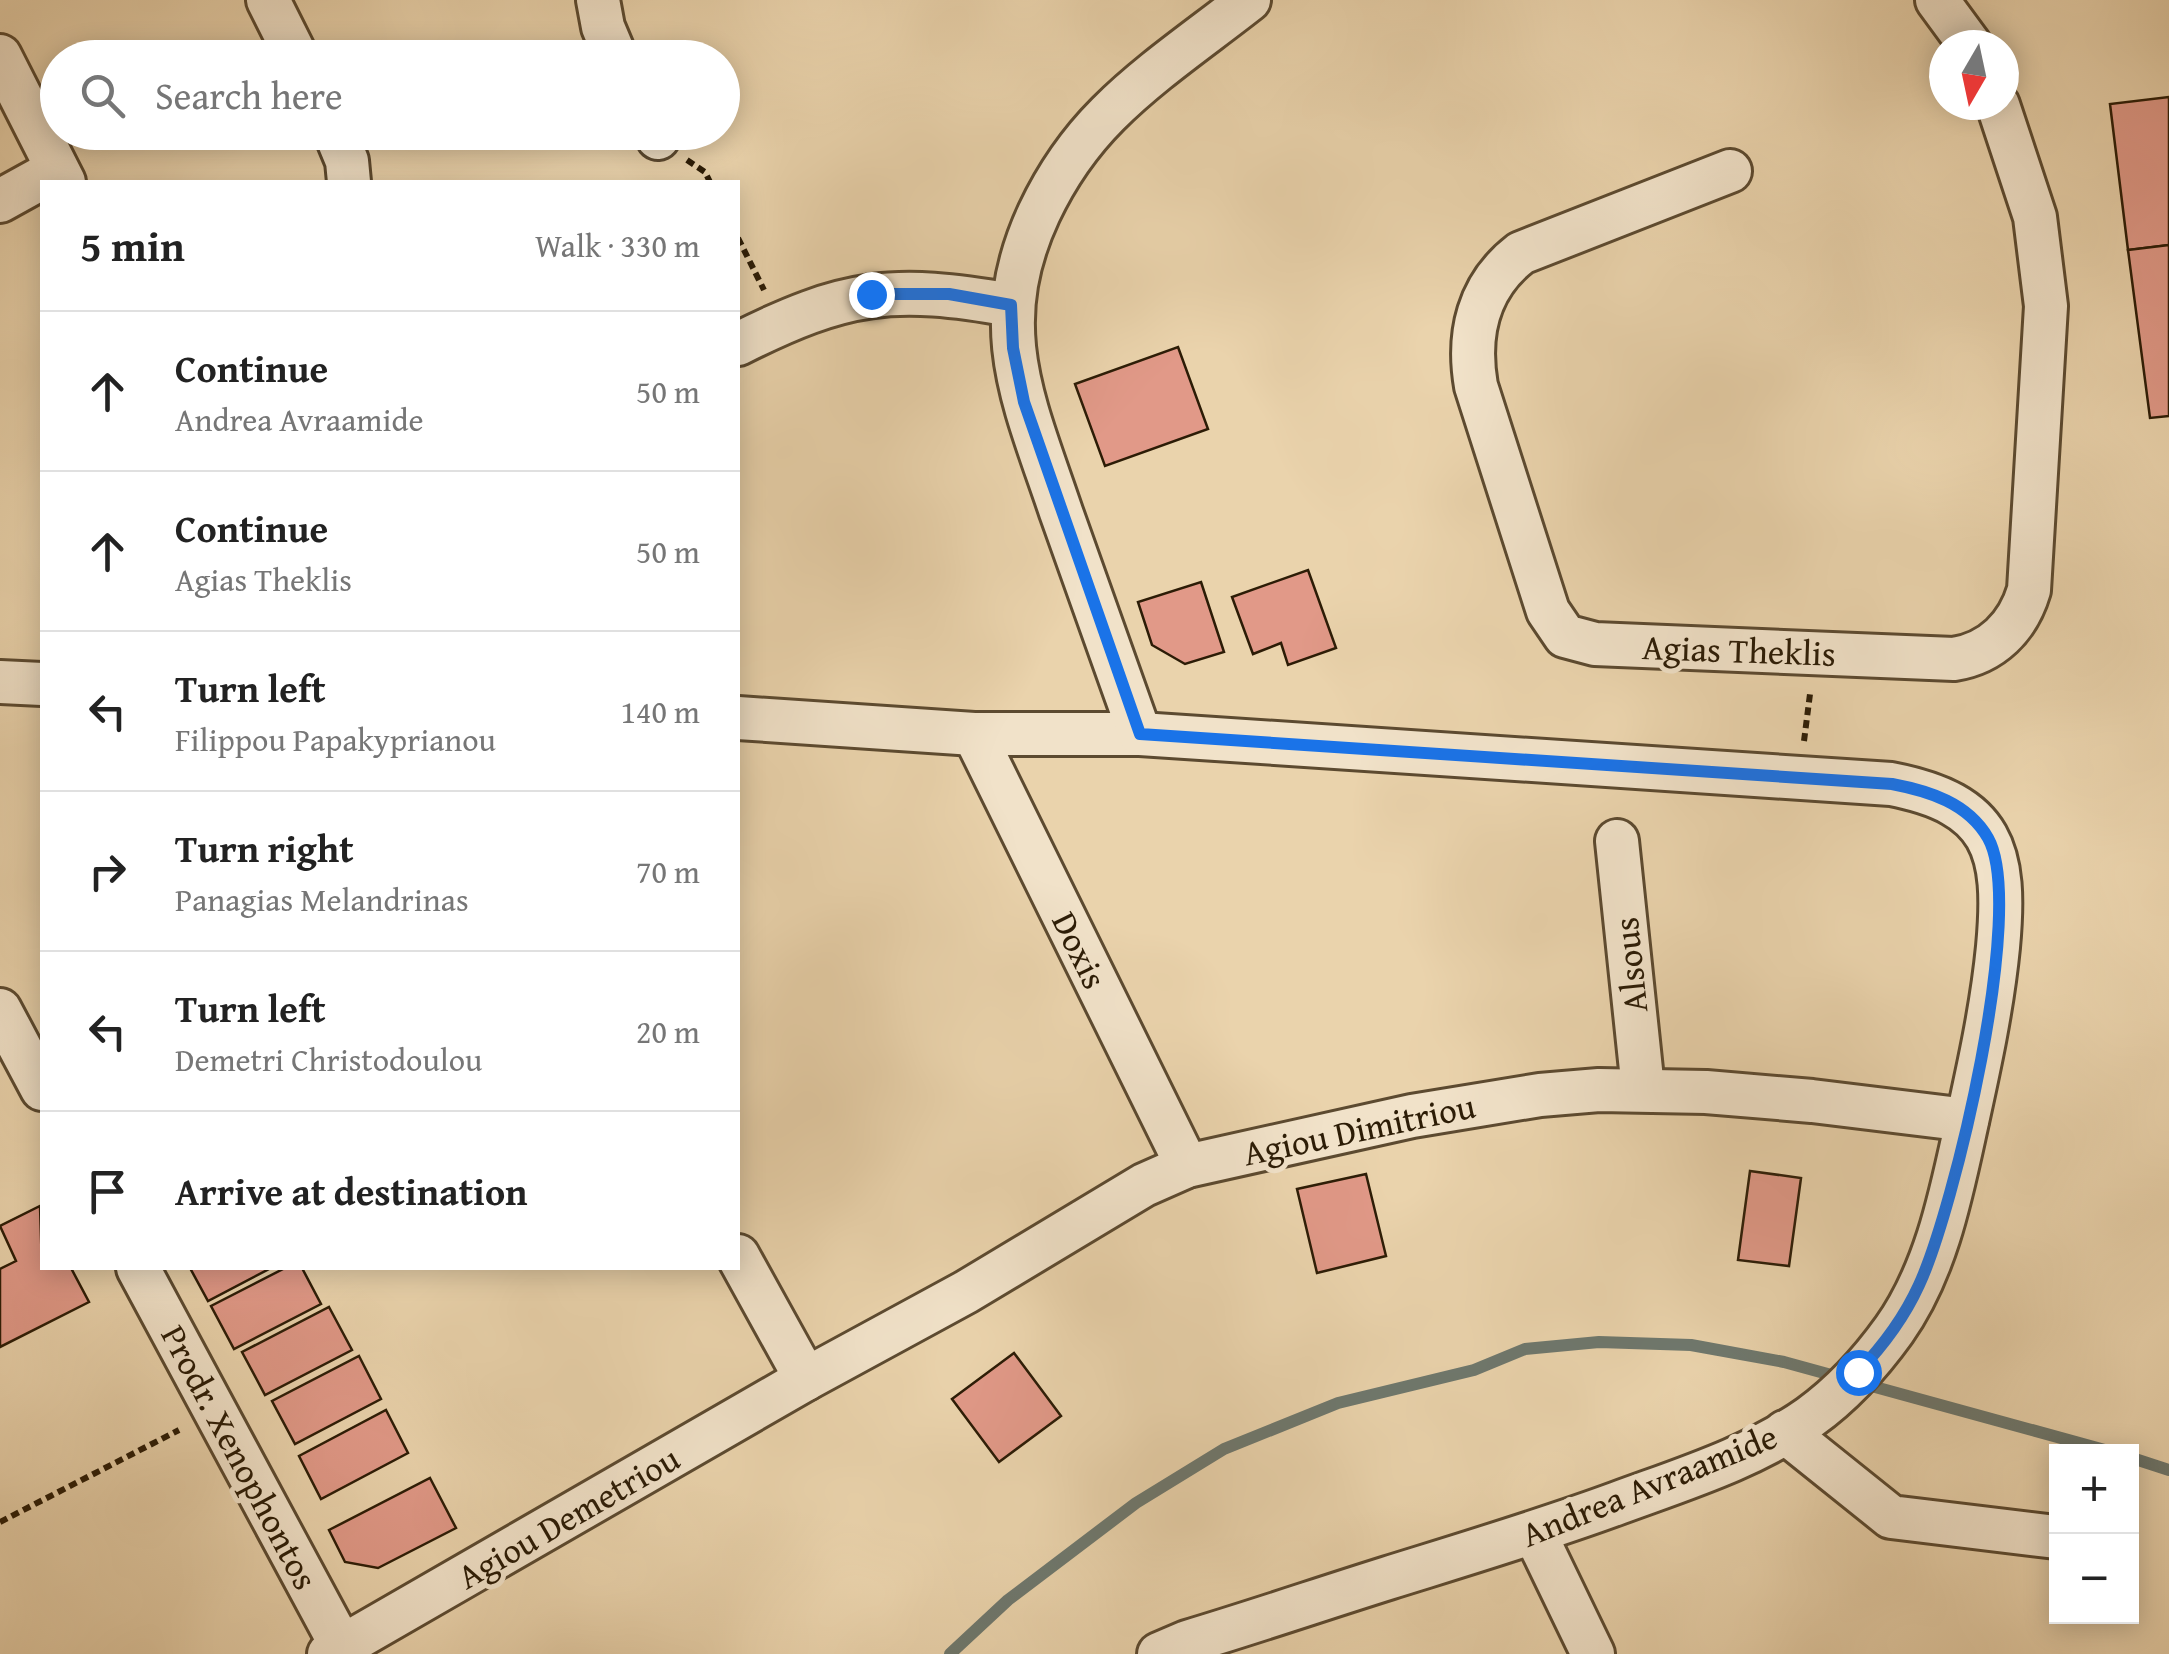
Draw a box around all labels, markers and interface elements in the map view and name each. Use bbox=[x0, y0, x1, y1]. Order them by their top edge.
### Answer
north arrow bbox=[1929, 30, 2019, 120]
search box bbox=[40, 40, 740, 150]
text: Search here bbox=[155, 67, 343, 123]
icon: search bbox=[75, 68, 130, 123]
text: 5 min bbox=[80, 215, 185, 276]
text: Walk · 330 m bbox=[535, 222, 700, 269]
route end bbox=[849, 272, 895, 318]
text: Continue bbox=[175, 340, 328, 396]
icon: ahead bbox=[80, 364, 135, 419]
text: 50 m bbox=[636, 368, 700, 415]
text: Andrea Avraamide bbox=[175, 396, 423, 443]
text: Continue bbox=[175, 500, 328, 556]
icon: ahead bbox=[80, 524, 135, 579]
text: 50 m bbox=[636, 528, 700, 575]
text: Agias Theklis bbox=[175, 556, 352, 603]
street label: Agias Theklis bbox=[1641, 621, 1837, 679]
text: Turn left bbox=[175, 660, 326, 716]
icon: left bbox=[80, 684, 135, 739]
text: 140 m bbox=[621, 688, 700, 735]
text: Filippou Papakyprianou bbox=[175, 716, 496, 763]
text: Turn right bbox=[175, 820, 354, 876]
icon: right bbox=[80, 844, 135, 899]
text: 70 m bbox=[636, 848, 700, 895]
text: Panagias Melandrinas bbox=[175, 876, 469, 923]
street label: Doxis bbox=[1040, 903, 1120, 997]
street label: Alsous bbox=[1600, 915, 1660, 1015]
text: Turn left bbox=[175, 980, 326, 1036]
icon: left bbox=[80, 1004, 135, 1059]
text: 20 m bbox=[636, 1008, 700, 1055]
text: Demetri Christodoulou bbox=[175, 1036, 482, 1083]
street label: Agiou Dimitriou bbox=[1238, 1080, 1480, 1178]
text: Arrive at destination bbox=[175, 1163, 528, 1219]
icon: arrive bbox=[80, 1164, 135, 1219]
street label: Prodr. Xenophontos bbox=[149, 1316, 331, 1598]
route start bbox=[1836, 1350, 1882, 1396]
street label: Andrea Avraamide bbox=[1513, 1410, 1785, 1560]
street label: Agiou Demetriou bbox=[447, 1433, 689, 1601]
map controls bbox=[2049, 1444, 2139, 1624]
button: + bbox=[2049, 1444, 2139, 1534]
button: − bbox=[2049, 1534, 2139, 1624]

